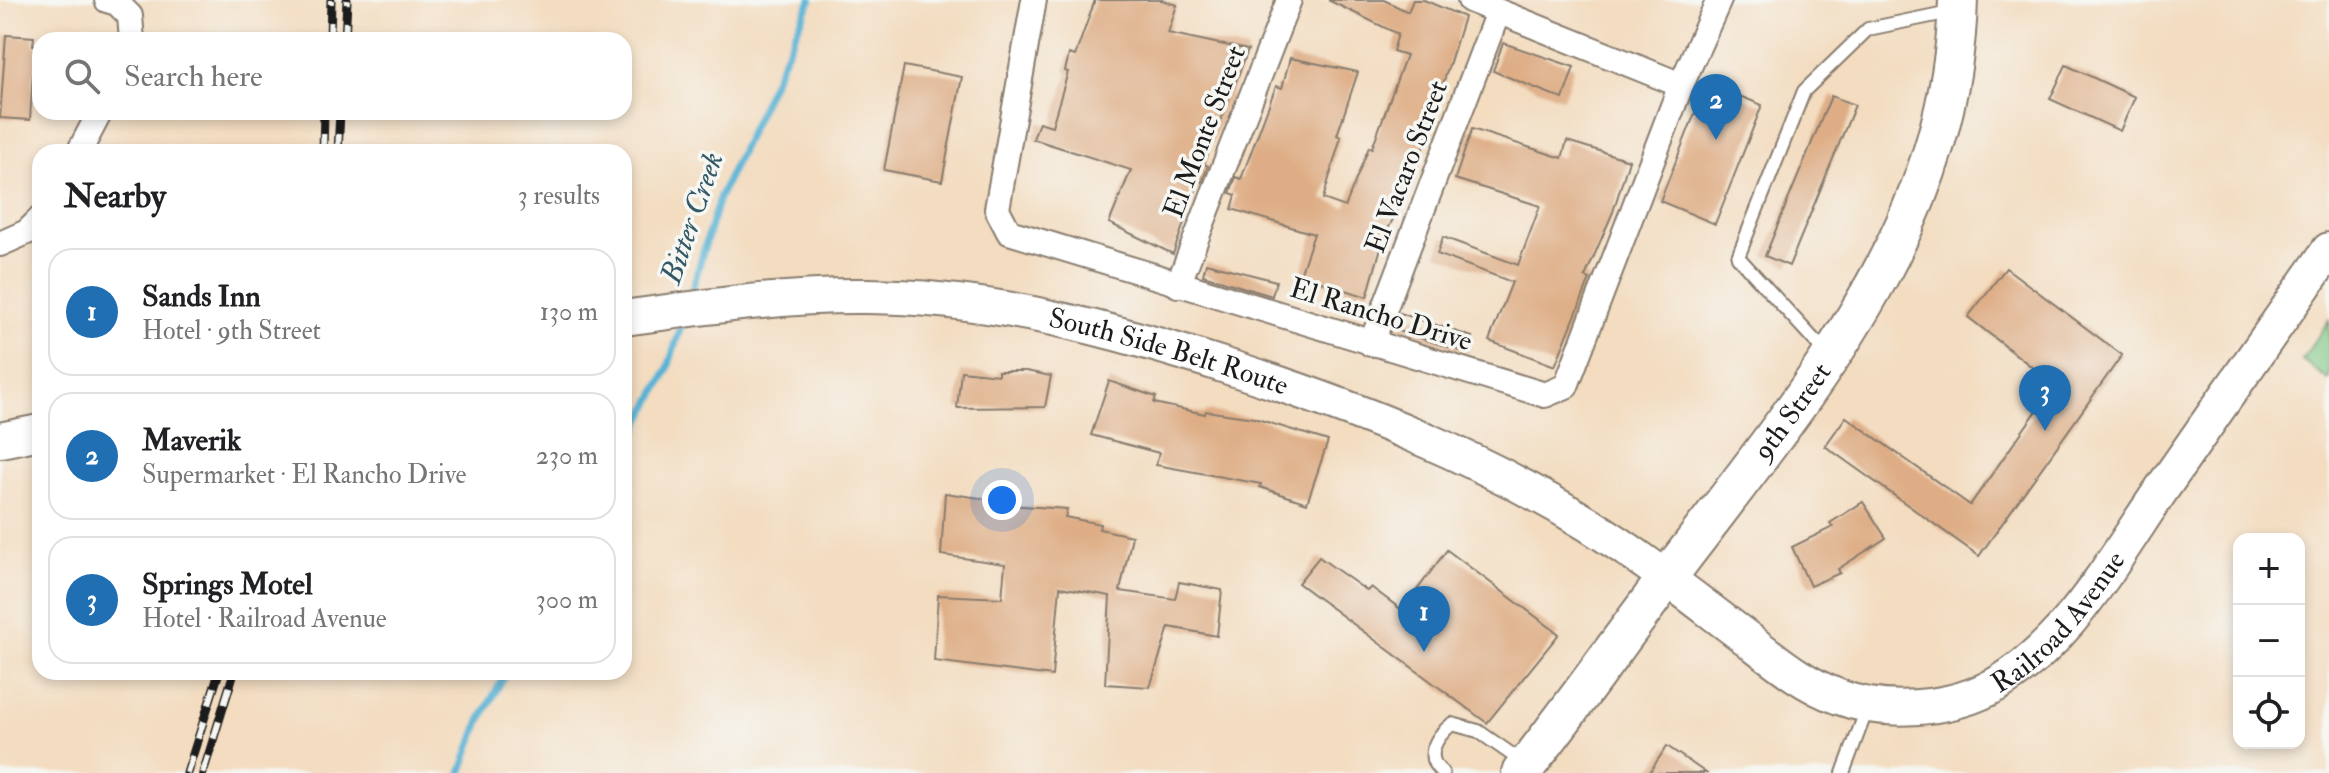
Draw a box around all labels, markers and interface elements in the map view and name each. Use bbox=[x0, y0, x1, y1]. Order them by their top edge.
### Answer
search box bbox=[32, 32, 632, 120]
street label: El Monte Street bbox=[1156, 41, 1254, 223]
icon: search bbox=[60, 54, 104, 98]
text: Search here bbox=[124, 58, 263, 95]
pin: 2 bbox=[1690, 74, 1742, 140]
street label: El Vacaro Street bbox=[1358, 76, 1456, 258]
water label: Bitter Creek bbox=[652, 147, 732, 290]
text: Nearby bbox=[64, 175, 166, 218]
text: 3 results bbox=[518, 180, 600, 212]
street label: El Rancho Drive bbox=[1286, 271, 1477, 359]
text: Sands Inn bbox=[142, 278, 261, 315]
text: 1 bbox=[87, 296, 97, 328]
text: 130 m bbox=[540, 296, 598, 328]
street label: South Side Belt Route bbox=[1046, 300, 1293, 403]
text: Hotel · 9th Street bbox=[142, 315, 321, 347]
street label: 9th Street bbox=[1744, 356, 1839, 469]
pin: 3 bbox=[2019, 365, 2071, 431]
text: Maverik bbox=[142, 422, 241, 459]
text: 2 bbox=[85, 440, 99, 472]
text: 230 m bbox=[536, 440, 598, 472]
text: Supermarket · El Rancho Drive bbox=[142, 459, 466, 491]
your location bbox=[982, 480, 1022, 520]
map controls bbox=[2233, 533, 2305, 749]
button: + bbox=[2233, 533, 2305, 605]
street label: Railroad Avenue bbox=[1985, 544, 2133, 701]
text: Springs Motel bbox=[142, 566, 313, 603]
text: 3 bbox=[87, 584, 97, 616]
text: 300 m bbox=[536, 584, 598, 616]
pin: 1 bbox=[1398, 586, 1450, 652]
text: Hotel · Railroad Avenue bbox=[142, 603, 387, 635]
button: − bbox=[2233, 605, 2305, 677]
button: locate bbox=[2233, 677, 2305, 749]

